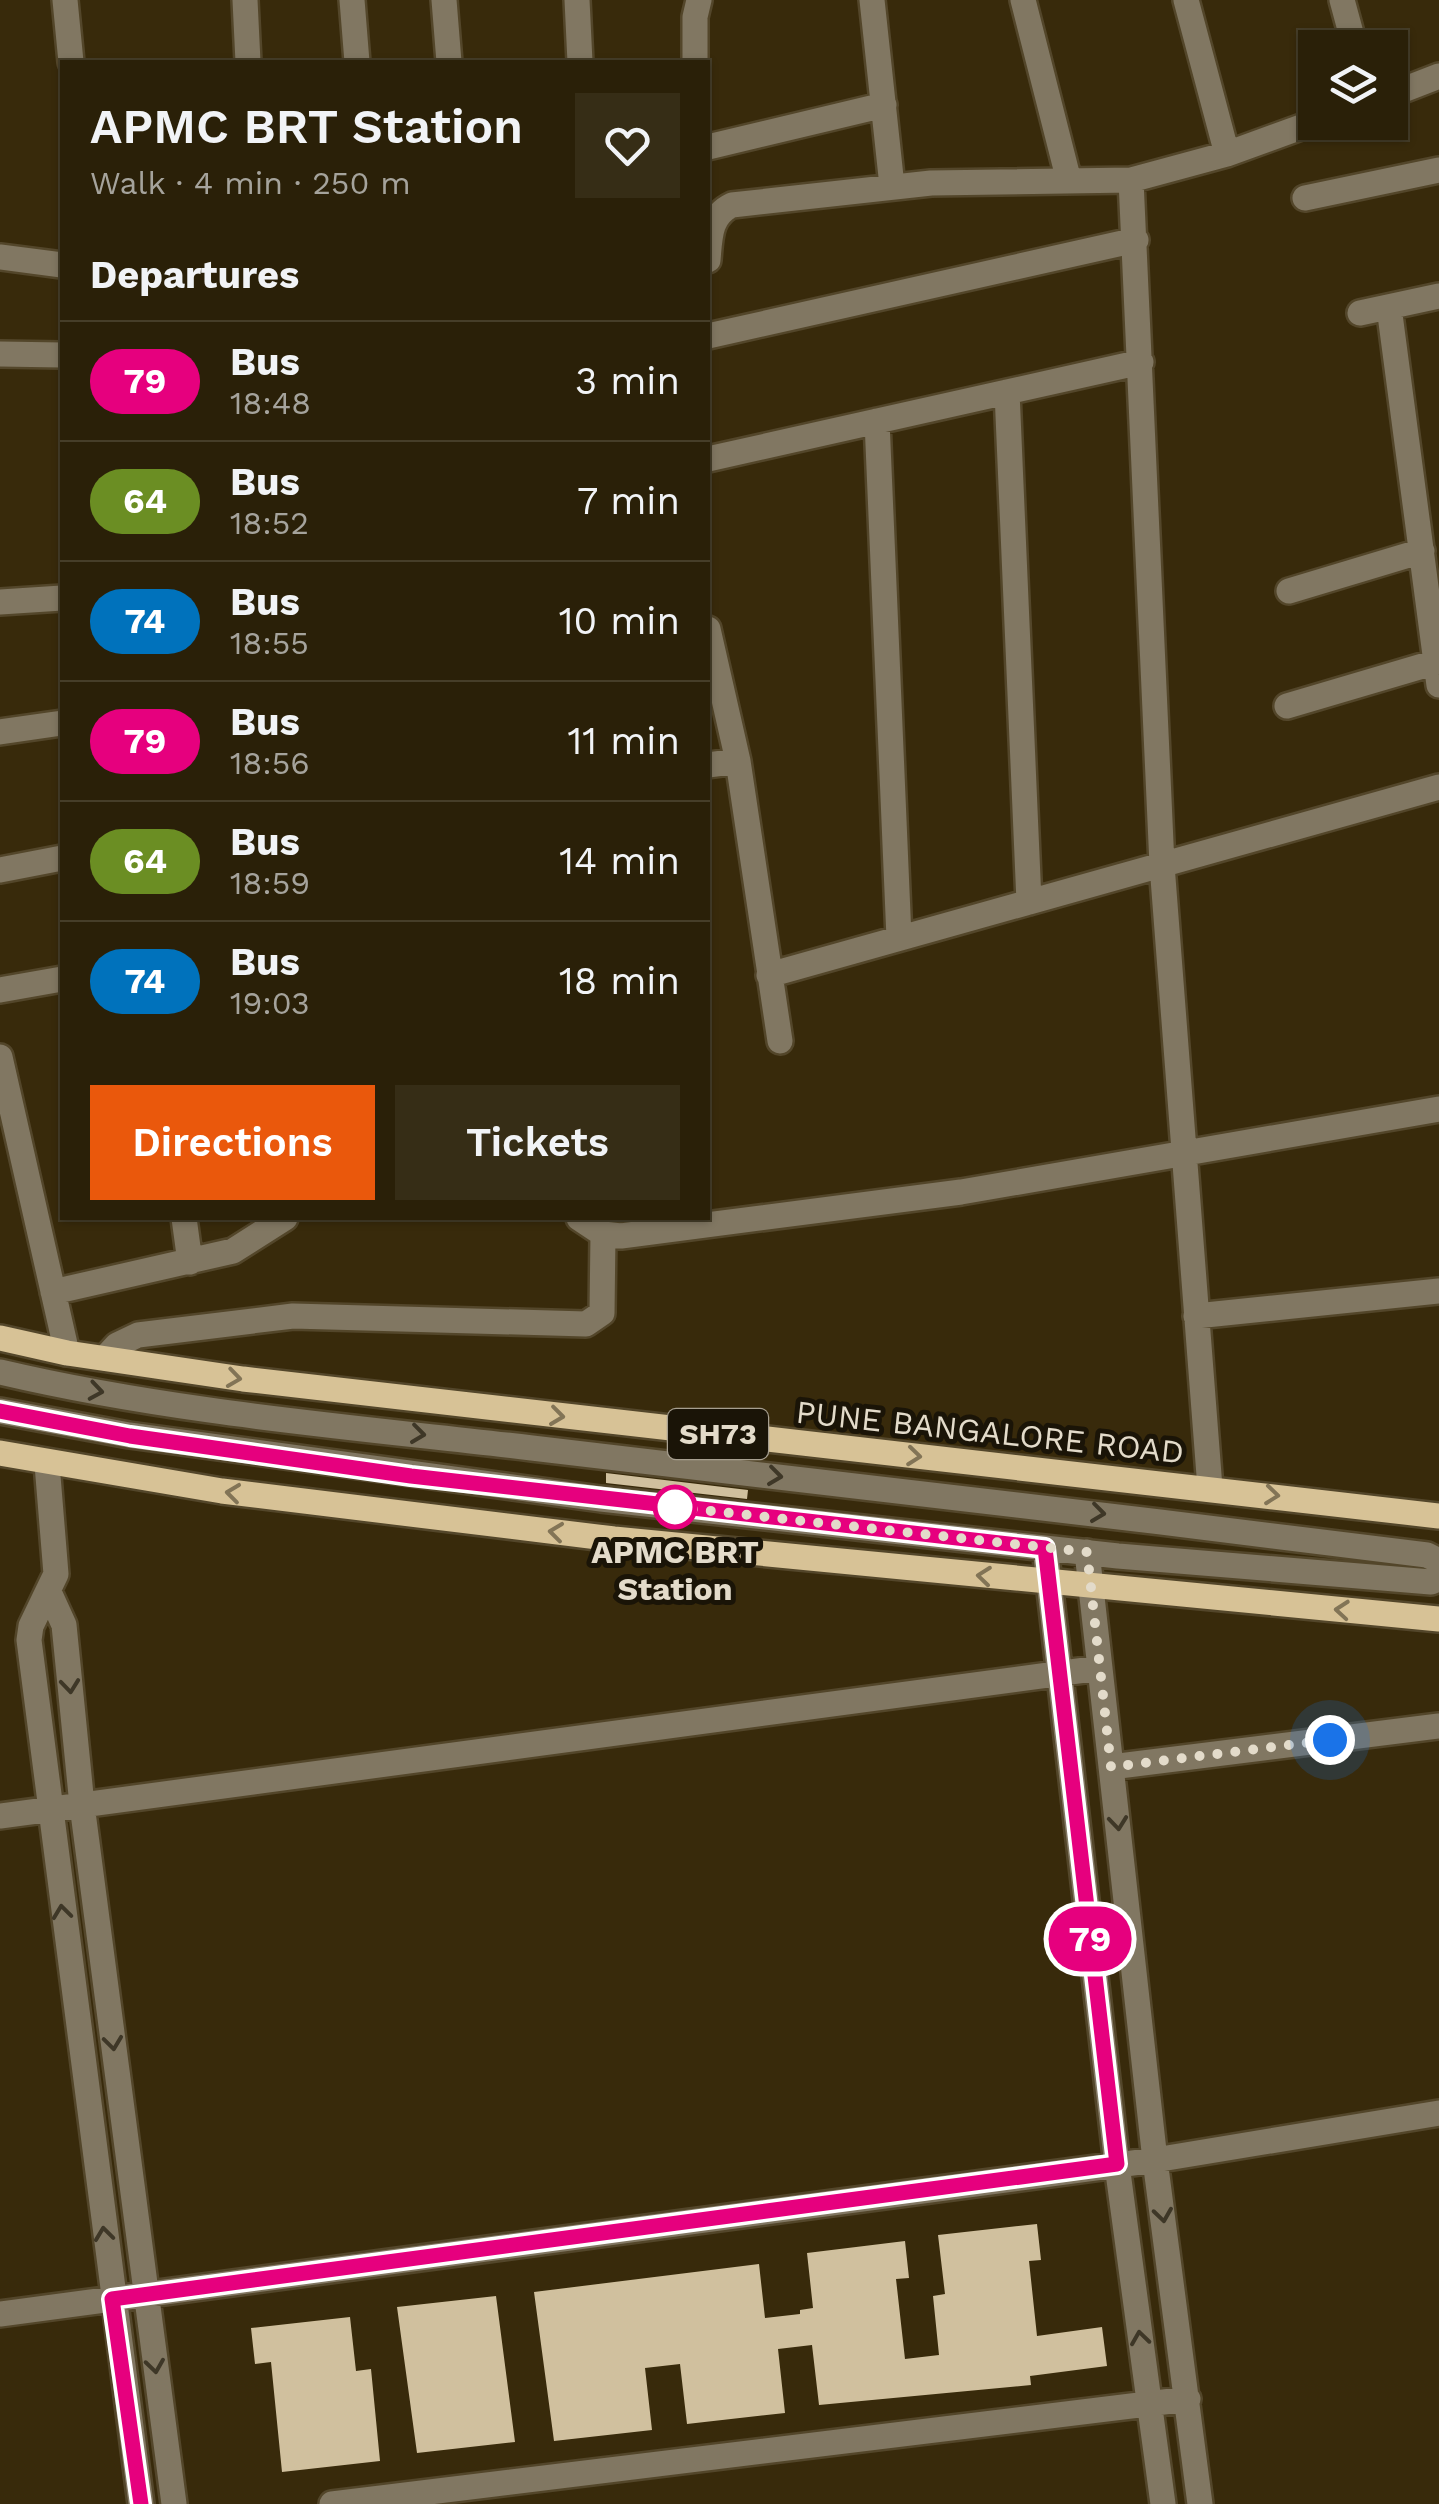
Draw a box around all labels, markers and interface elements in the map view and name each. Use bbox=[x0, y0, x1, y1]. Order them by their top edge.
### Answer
map controls bbox=[1298, 30, 1408, 140]
button: layers bbox=[1298, 30, 1408, 140]
button: heart bbox=[575, 93, 680, 198]
text: APMC BRT Station bbox=[90, 98, 523, 155]
text: Walk · 4 min · 250 m bbox=[90, 164, 411, 202]
text: Departures bbox=[90, 253, 299, 297]
text: Bus bbox=[230, 340, 300, 384]
text: 3 min bbox=[575, 359, 680, 403]
text: 79 bbox=[124, 360, 166, 402]
text: 18:48 bbox=[230, 384, 311, 422]
text: Bus bbox=[230, 460, 300, 504]
text: 7 min bbox=[577, 479, 680, 523]
text: 64 bbox=[123, 480, 167, 522]
text: 18:52 bbox=[230, 504, 309, 542]
text: Bus bbox=[230, 580, 300, 624]
text: 10 min bbox=[559, 599, 680, 643]
text: 74 bbox=[125, 600, 165, 642]
text: 18:55 bbox=[230, 624, 309, 662]
text: Bus bbox=[230, 700, 300, 744]
text: 11 min bbox=[568, 719, 680, 763]
text: 79 bbox=[124, 720, 166, 762]
text: 18:56 bbox=[230, 744, 310, 782]
text: Bus bbox=[230, 820, 300, 864]
text: 14 min bbox=[559, 839, 680, 883]
text: 64 bbox=[123, 840, 167, 882]
text: 18:59 bbox=[230, 864, 310, 902]
text: Bus bbox=[230, 940, 300, 984]
text: 18 min bbox=[559, 959, 680, 1003]
text: 74 bbox=[125, 960, 165, 1002]
text: 19:03 bbox=[230, 984, 310, 1022]
button: Directions bbox=[90, 1085, 375, 1200]
button: Tickets bbox=[395, 1085, 680, 1200]
one-way arrow bbox=[226, 1366, 242, 1387]
one-way arrow bbox=[87, 1379, 104, 1400]
street label: PUNE BANGALORE ROAD bbox=[794, 1393, 1186, 1471]
one-way arrow bbox=[549, 1405, 565, 1426]
road number: SH73 bbox=[668, 1409, 768, 1459]
one-way arrow bbox=[410, 1423, 426, 1444]
one-way arrow bbox=[907, 1445, 923, 1466]
one-way arrow bbox=[768, 1465, 784, 1486]
one-way arrow bbox=[225, 1483, 242, 1504]
one-way arrow bbox=[1265, 1484, 1281, 1505]
marker: APMC BRT Station bbox=[654, 1486, 696, 1528]
one-way arrow bbox=[1091, 1502, 1107, 1523]
one-way arrow bbox=[547, 1522, 563, 1543]
place label: APMC BRT Station bbox=[591, 1533, 759, 1608]
one-way arrow bbox=[975, 1566, 991, 1587]
one-way arrow bbox=[1334, 1599, 1350, 1621]
one-way arrow bbox=[58, 1678, 80, 1694]
your location bbox=[1305, 1715, 1355, 1765]
one-way arrow bbox=[1106, 1815, 1128, 1831]
one-way arrow bbox=[53, 1903, 74, 1920]
line badge: 79 bbox=[1045, 1906, 1135, 1972]
text: 79 bbox=[1069, 1918, 1111, 1960]
one-way arrow bbox=[102, 2036, 123, 2052]
one-way arrow bbox=[1151, 2207, 1172, 2224]
one-way arrow bbox=[94, 2226, 115, 2242]
one-way arrow bbox=[1131, 2330, 1152, 2346]
one-way arrow bbox=[144, 2357, 165, 2374]

